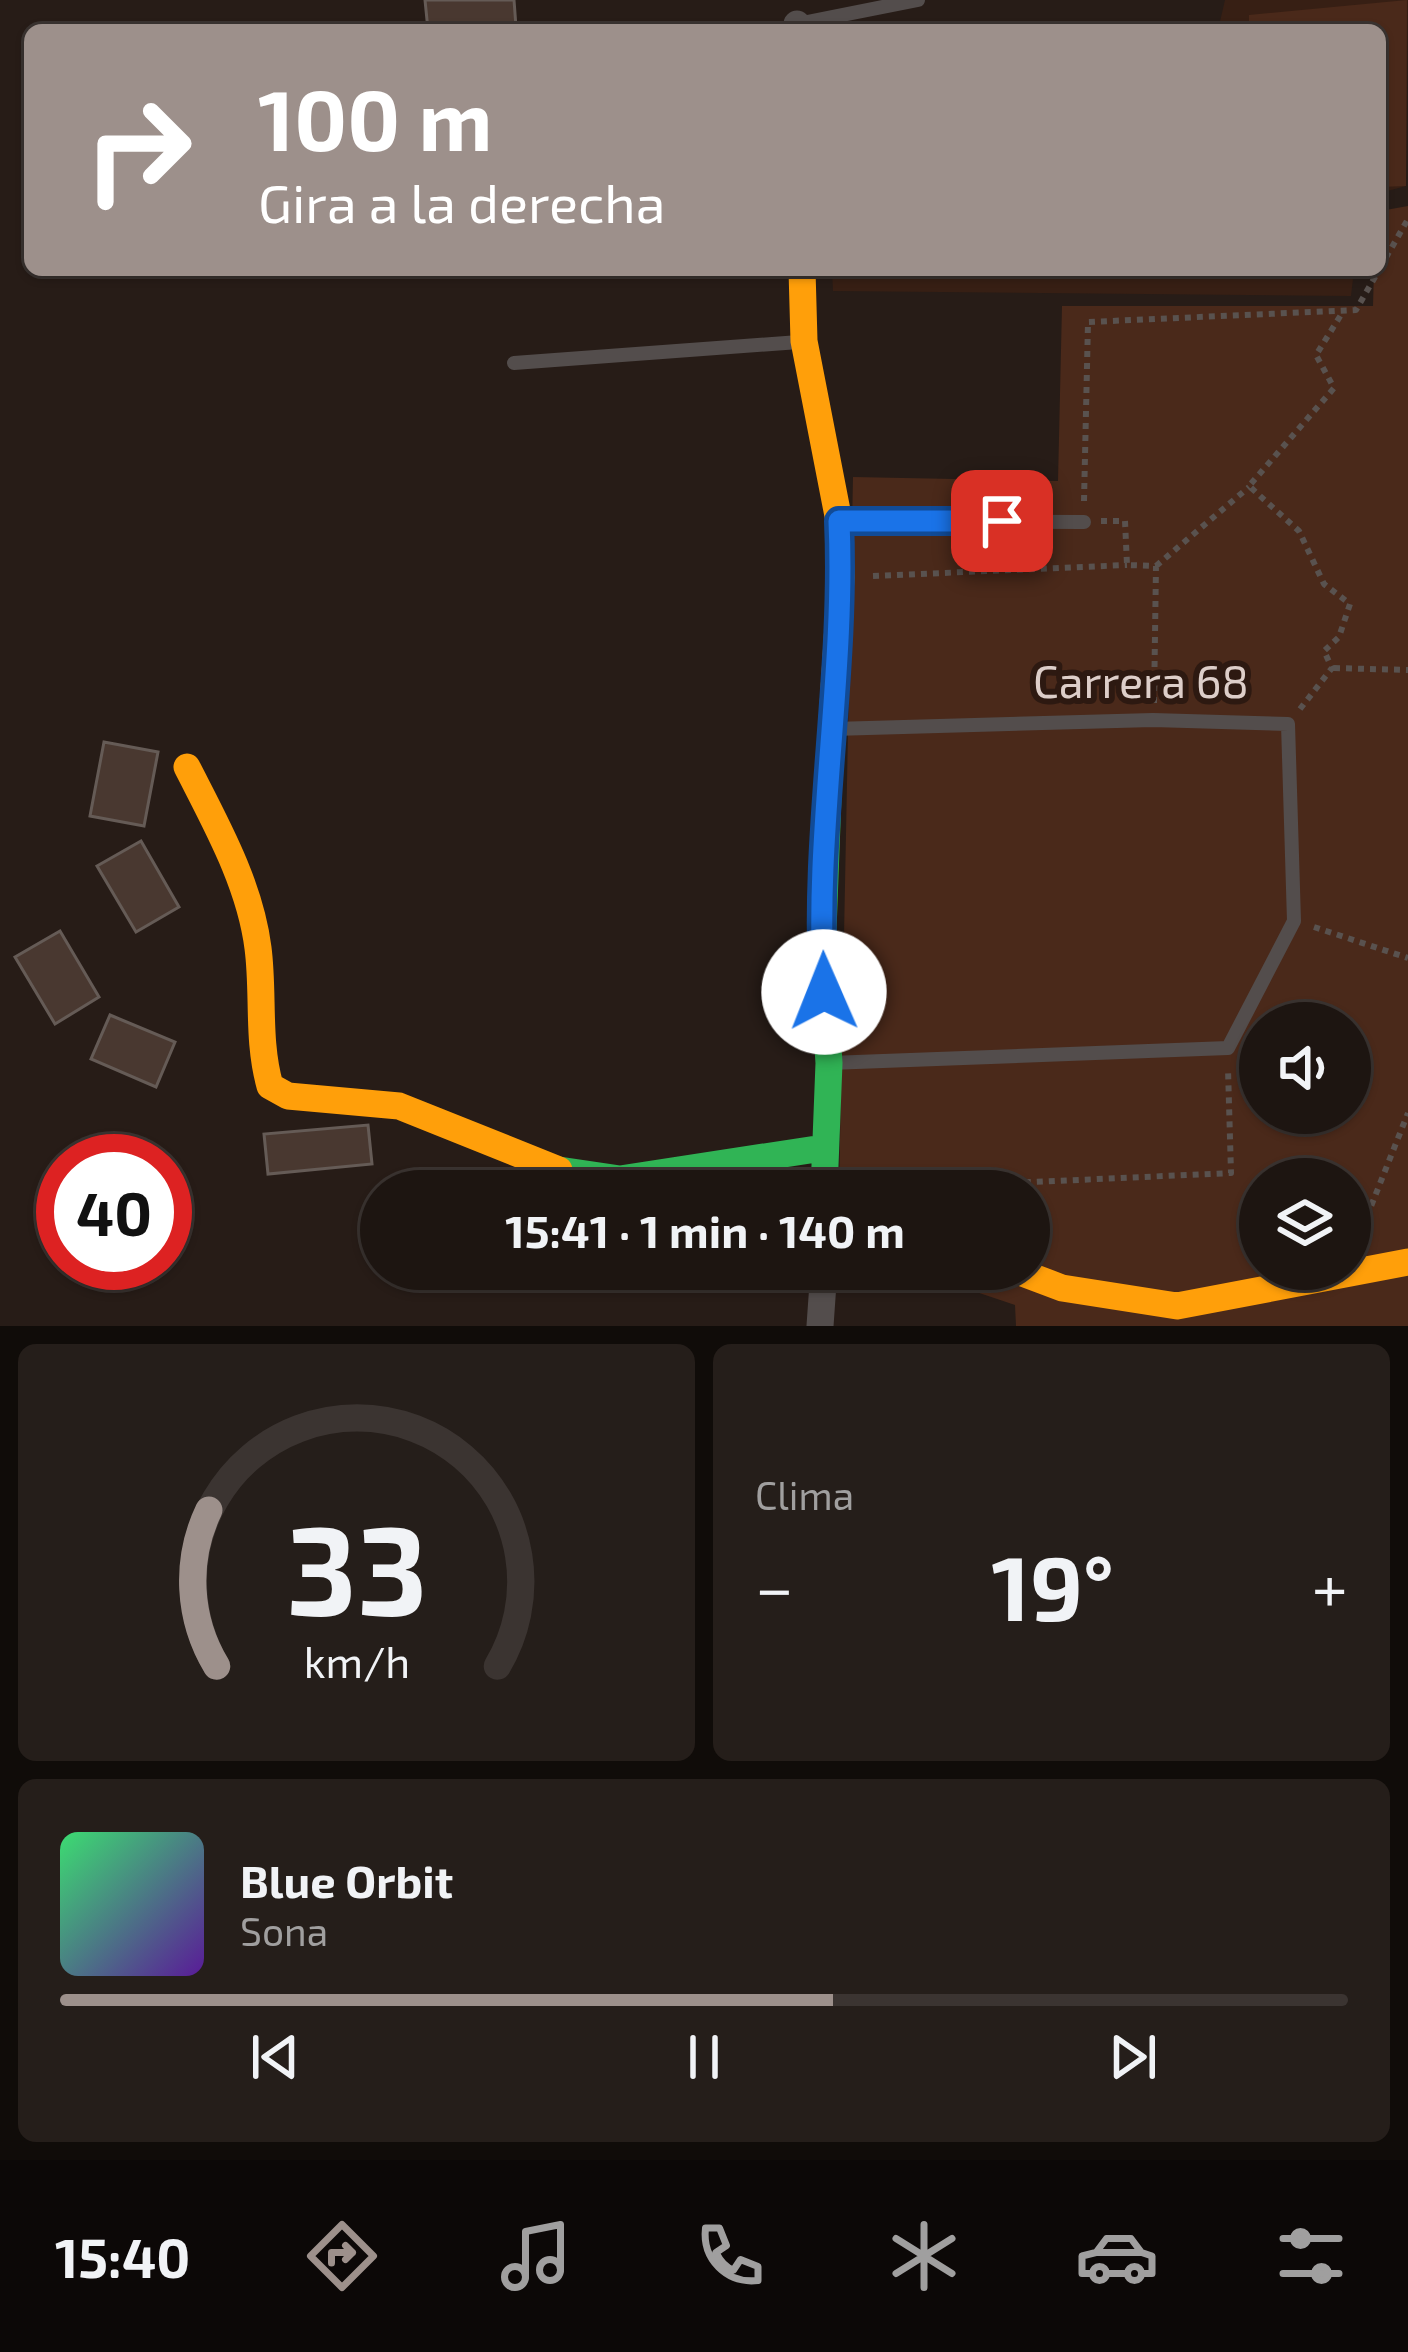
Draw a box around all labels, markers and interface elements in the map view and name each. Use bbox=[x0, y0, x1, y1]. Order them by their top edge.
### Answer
text: 100 m bbox=[258, 67, 492, 168]
icon: right bbox=[60, 72, 216, 228]
text: Gira a la derecha bbox=[258, 169, 665, 234]
pin bbox=[951, 470, 1053, 572]
icon: arrive bbox=[969, 488, 1035, 554]
street label: Carrera 68 bbox=[1033, 653, 1249, 707]
position arrow bbox=[761, 929, 887, 1055]
map controls bbox=[1239, 1002, 1371, 1290]
button: sound bbox=[1239, 1002, 1371, 1134]
speed limit sign: 40 bbox=[36, 1134, 192, 1290]
button: layers bbox=[1239, 1158, 1371, 1290]
text: 15:41 · 1 min · 140 m bbox=[505, 1203, 905, 1257]
text: Clima bbox=[755, 1471, 854, 1518]
text: 33 bbox=[286, 1490, 427, 1640]
text: 19° bbox=[991, 1531, 1114, 1639]
text: − bbox=[755, 1546, 794, 1625]
text: + bbox=[1312, 1546, 1348, 1625]
text: km/h bbox=[303, 1634, 410, 1686]
text: Blue Orbit bbox=[240, 1853, 453, 1907]
text: Sona bbox=[240, 1907, 328, 1954]
icon: previous bbox=[242, 2024, 308, 2090]
icon: pause bbox=[671, 2024, 737, 2090]
icon: next bbox=[1100, 2024, 1166, 2090]
icon: directions bbox=[300, 2214, 384, 2298]
icon: music bbox=[494, 2214, 578, 2298]
icon: phone bbox=[688, 2214, 772, 2298]
icon: climate bbox=[882, 2214, 966, 2298]
icon: car bbox=[1075, 2214, 1159, 2298]
icon: filters bbox=[1269, 2214, 1353, 2298]
text: 15:40 bbox=[55, 2224, 190, 2289]

